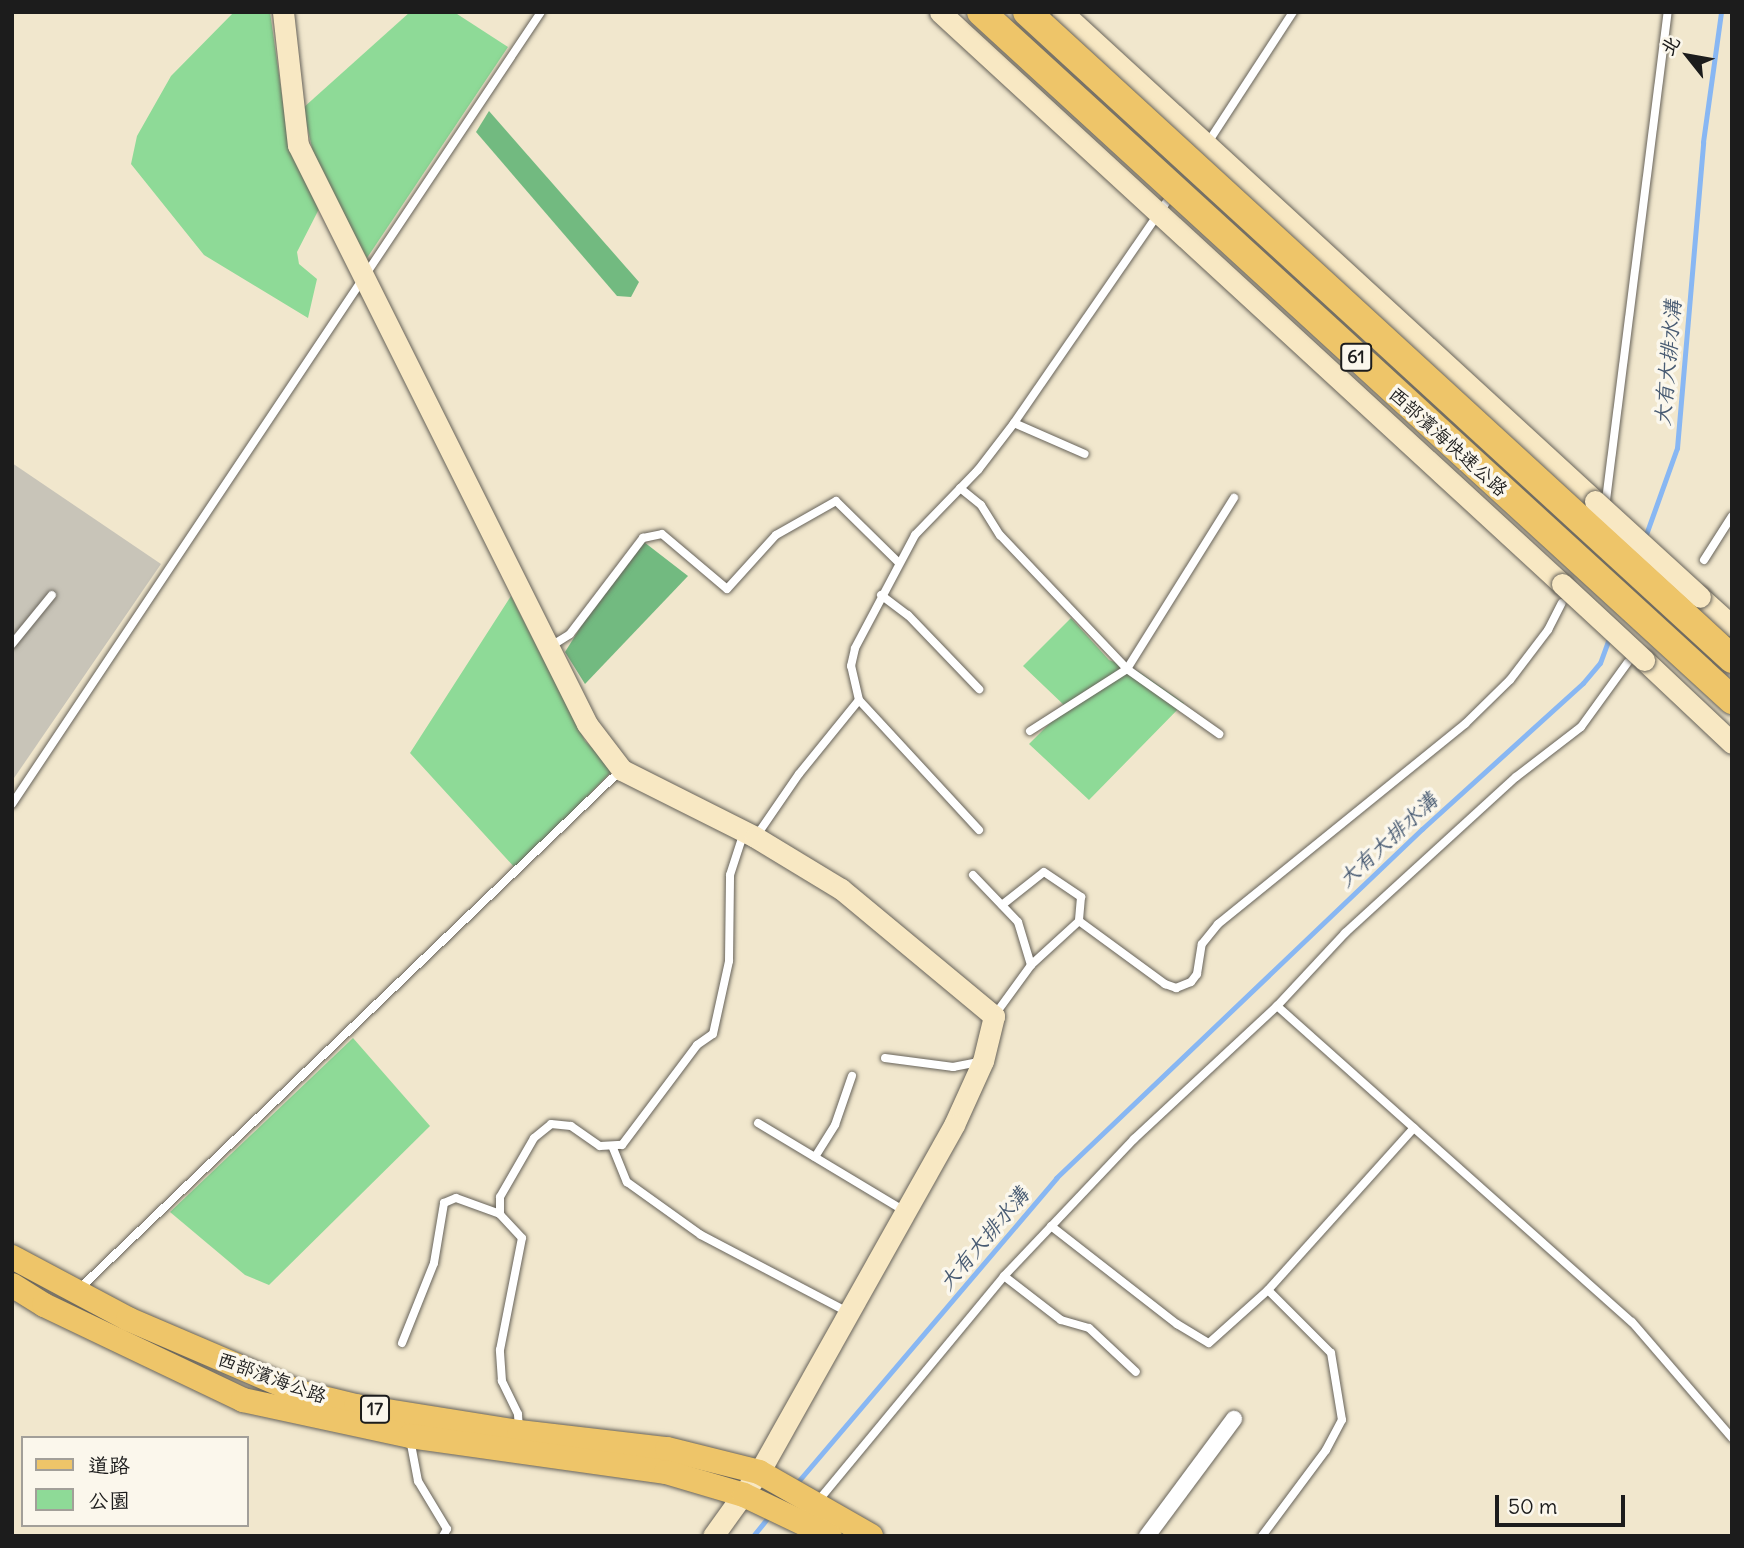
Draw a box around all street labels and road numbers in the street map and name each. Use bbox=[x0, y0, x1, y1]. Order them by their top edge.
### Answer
road number: 61 bbox=[1338, 342, 1374, 372]
street label: 西部濱海快速公路 bbox=[1384, 383, 1512, 501]
street label: 西部濱海公路 bbox=[215, 1348, 329, 1408]
road number: 17 bbox=[359, 1394, 391, 1424]

